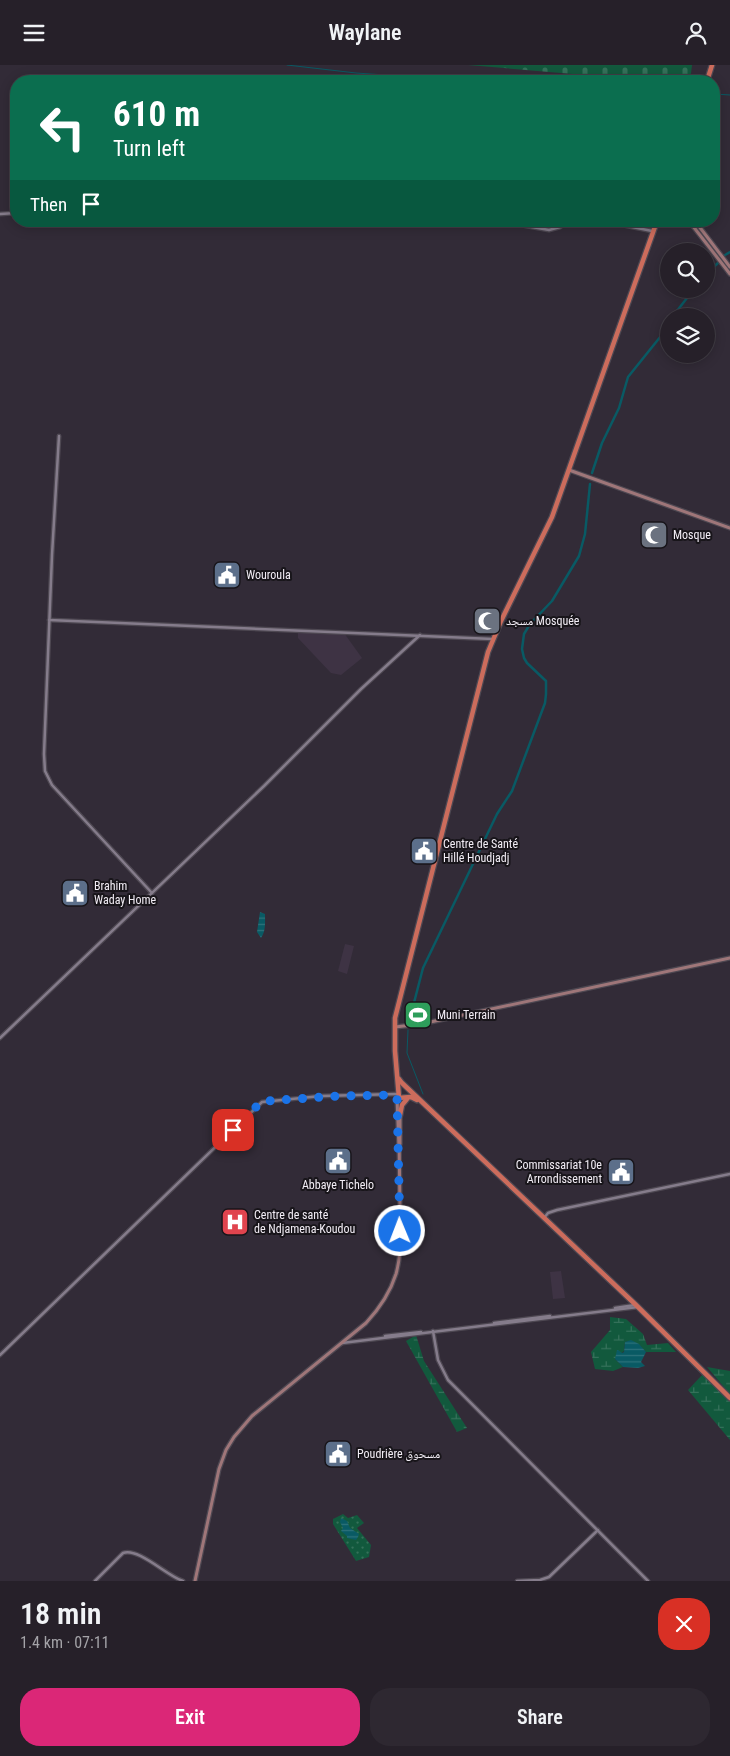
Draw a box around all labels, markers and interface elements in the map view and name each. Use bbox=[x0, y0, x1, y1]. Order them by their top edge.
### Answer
icon: menu bbox=[20, 19, 48, 47]
icon: person bbox=[682, 19, 710, 47]
text: Waylane bbox=[328, 20, 402, 45]
text: 610 m bbox=[113, 94, 200, 135]
icon: left bbox=[30, 95, 95, 160]
text: Turn left bbox=[113, 136, 185, 161]
icon: arrive bbox=[77, 190, 105, 218]
text: Then bbox=[30, 193, 67, 216]
map controls bbox=[660, 243, 715, 363]
button: search bbox=[660, 243, 715, 298]
button: layers bbox=[660, 308, 715, 363]
mosque icon: Mosque bbox=[639, 520, 669, 550]
place label: Mosque bbox=[673, 528, 711, 542]
public building icon: Wouroula bbox=[212, 560, 242, 590]
place label: Wouroula bbox=[246, 568, 291, 582]
mosque icon: مسجد Mosquée bbox=[472, 606, 502, 636]
place label: مسجد Mosquée bbox=[506, 614, 580, 628]
public building icon: Centre de Santé Hillé Houdjadj bbox=[409, 836, 439, 866]
place label: Centre de Santé Hillé Houdjadj bbox=[443, 837, 518, 865]
public building icon: Brahim Waday Home bbox=[60, 878, 90, 908]
place label: Brahim Waday Home bbox=[94, 879, 157, 907]
sports icon: Muni Terrain bbox=[403, 1000, 433, 1030]
place label: Muni Terrain bbox=[437, 1008, 496, 1022]
pin bbox=[212, 1109, 254, 1151]
icon: arrive bbox=[219, 1116, 247, 1144]
public building icon: Abbaye Tichelo bbox=[323, 1146, 353, 1176]
public building icon: Commissariat 10e Arrondissement bbox=[606, 1157, 636, 1187]
place label: Commissariat 10e Arrondissement bbox=[516, 1158, 602, 1186]
place label: Abbaye Tichelo bbox=[302, 1178, 374, 1192]
position arrow bbox=[373, 1204, 425, 1256]
hospital icon: Centre de santé de Ndjamena-Koudou bbox=[220, 1207, 250, 1237]
place label: Centre de santé de Ndjamena-Koudou bbox=[254, 1208, 356, 1236]
public building icon: Poudrière مسحوق bbox=[323, 1439, 353, 1469]
place label: Poudrière مسحوق bbox=[357, 1447, 440, 1461]
text: 18 min bbox=[20, 1596, 102, 1631]
button: close bbox=[658, 1598, 710, 1650]
text: 1.4 km · 07:11 bbox=[20, 1633, 110, 1652]
button: Exit bbox=[20, 1688, 360, 1746]
button: Share bbox=[370, 1688, 710, 1746]

